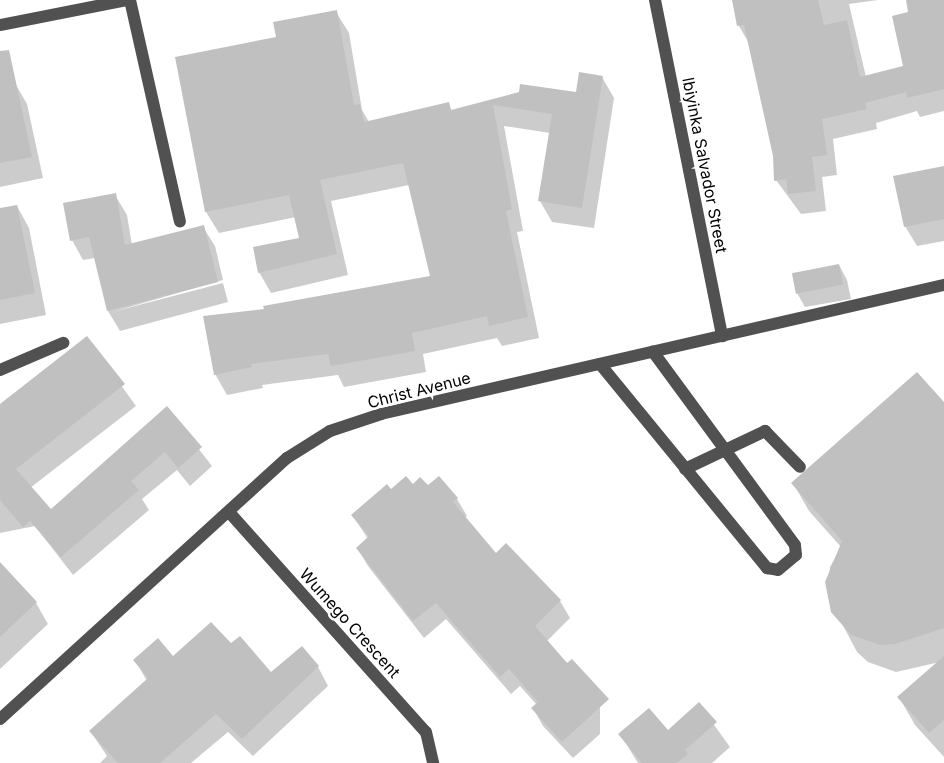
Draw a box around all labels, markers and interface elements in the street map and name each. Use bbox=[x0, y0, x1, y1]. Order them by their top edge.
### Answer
street label: Ibiyinka Salvador Street bbox=[679, 75, 731, 255]
street label: Christ Avenue bbox=[365, 368, 473, 412]
street label: Wumego Crescent bbox=[296, 564, 404, 682]

